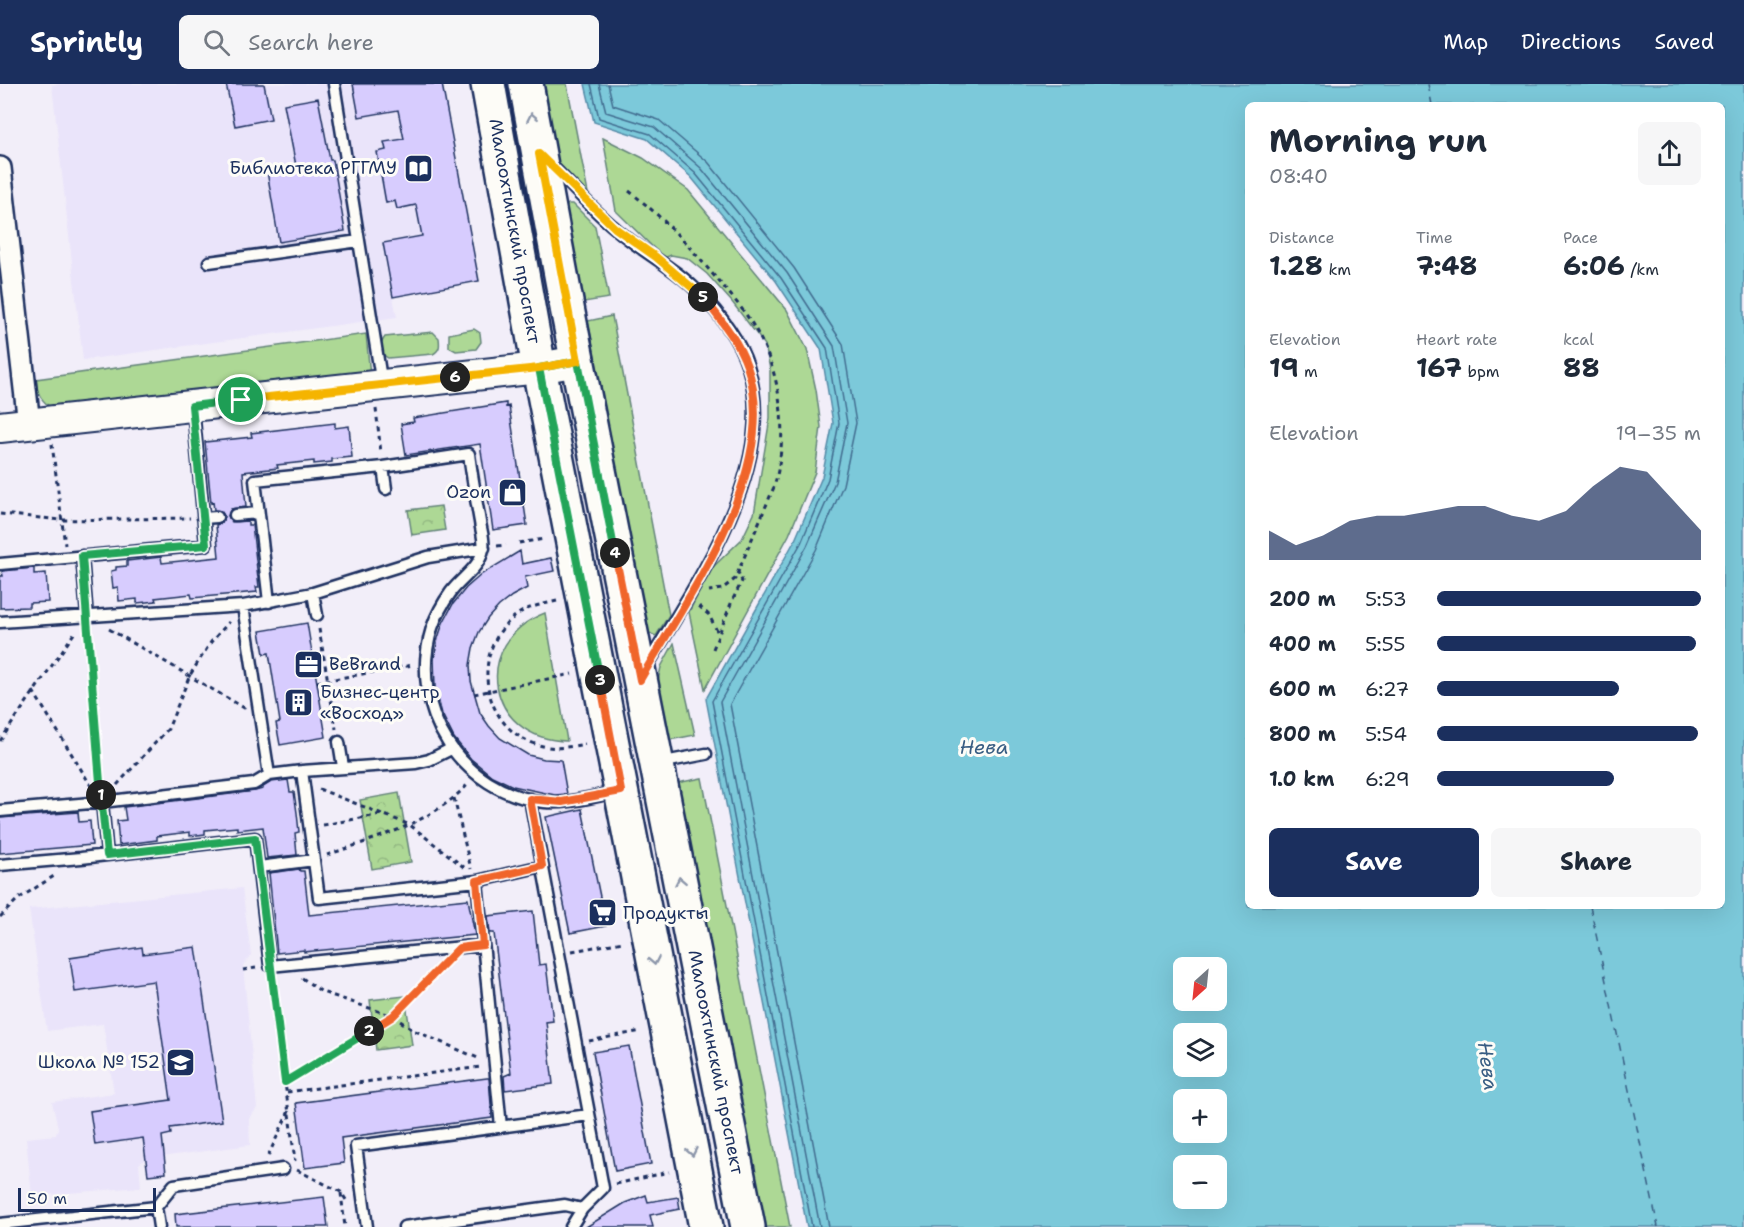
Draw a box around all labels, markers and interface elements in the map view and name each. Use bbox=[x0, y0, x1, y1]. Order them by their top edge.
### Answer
search box bbox=[179, 15, 599, 69]
text: Sprintly bbox=[30, 23, 143, 61]
icon: search bbox=[200, 26, 233, 59]
text: Search here bbox=[248, 28, 374, 57]
text: Map bbox=[1443, 28, 1488, 56]
text: Directions bbox=[1521, 28, 1621, 56]
text: Saved bbox=[1654, 28, 1714, 56]
one-way arrow bbox=[526, 113, 539, 123]
street label: Малоохтинский проспект bbox=[483, 117, 547, 346]
text: Morning run bbox=[1269, 118, 1487, 163]
button: share bbox=[1638, 122, 1701, 185]
library icon: Библиотека РГГМУ bbox=[402, 152, 434, 184]
place label: Библиотека РГГМУ bbox=[229, 156, 397, 180]
text: 08:40 bbox=[1269, 163, 1328, 189]
text: Distance bbox=[1269, 227, 1335, 248]
text: Time bbox=[1416, 227, 1453, 248]
text: Pace bbox=[1563, 227, 1598, 248]
text: 1.28 bbox=[1269, 248, 1323, 283]
text: 7:48 bbox=[1416, 248, 1478, 283]
text: 6:06 bbox=[1563, 248, 1625, 283]
text: km bbox=[1323, 259, 1351, 280]
text: /km bbox=[1625, 259, 1659, 280]
pin: 5 bbox=[688, 282, 718, 312]
text: 5 bbox=[698, 286, 708, 307]
text: Elevation bbox=[1269, 329, 1341, 350]
text: Heart rate bbox=[1416, 329, 1498, 350]
text: kcal bbox=[1563, 329, 1594, 350]
text: 19 bbox=[1269, 350, 1299, 385]
text: 167 bbox=[1416, 350, 1462, 385]
text: 88 bbox=[1563, 350, 1600, 385]
text: m bbox=[1299, 361, 1318, 382]
text: bpm bbox=[1462, 361, 1500, 382]
pin: 6 bbox=[440, 362, 470, 392]
text: 6 bbox=[449, 366, 461, 387]
pin bbox=[215, 374, 266, 425]
icon: arrive bbox=[224, 383, 257, 416]
text: Elevation bbox=[1269, 420, 1359, 446]
text: 19–35 m bbox=[1616, 420, 1701, 446]
shop icon: Ozon bbox=[496, 476, 528, 508]
place label: Ozon bbox=[446, 480, 491, 504]
pin: 4 bbox=[600, 538, 630, 568]
text: 4 bbox=[609, 542, 621, 563]
text: 200 m bbox=[1269, 586, 1336, 612]
text: 5:53 bbox=[1365, 586, 1407, 612]
text: 400 m bbox=[1269, 631, 1336, 657]
text: 5:55 bbox=[1365, 631, 1405, 657]
office icon: BeBrand bbox=[292, 648, 324, 680]
place label: BeBrand bbox=[329, 652, 401, 676]
pin: 3 bbox=[585, 665, 615, 695]
text: 3 bbox=[594, 669, 606, 690]
text: 600 m bbox=[1269, 676, 1336, 702]
text: 6:27 bbox=[1365, 676, 1409, 702]
place label: Бизнес-центр «Восход» bbox=[320, 680, 440, 725]
building icon: Бизнес-центр «Восход» bbox=[283, 686, 315, 718]
text: 800 m bbox=[1269, 721, 1336, 747]
text: 5:54 bbox=[1365, 721, 1407, 747]
water label: Нева bbox=[960, 734, 1008, 760]
text: 1.0 km bbox=[1269, 766, 1334, 792]
text: 6:29 bbox=[1365, 766, 1410, 792]
pin: 1 bbox=[86, 780, 116, 810]
text: 1 bbox=[97, 784, 105, 805]
button: Save bbox=[1269, 828, 1479, 897]
button: Share bbox=[1491, 828, 1701, 897]
one-way arrow bbox=[674, 876, 687, 886]
supermarket icon: Продукты bbox=[586, 897, 618, 929]
place label: Продукты bbox=[623, 901, 709, 925]
street label: Малоохтинский проспект bbox=[682, 948, 750, 1177]
one-way arrow bbox=[647, 956, 660, 966]
north arrow bbox=[1173, 957, 1227, 1011]
map controls bbox=[1173, 957, 1227, 1209]
pin: 2 bbox=[354, 1016, 384, 1046]
text: 2 bbox=[363, 1020, 375, 1041]
button: layers bbox=[1173, 1023, 1227, 1077]
water label: Нева bbox=[1472, 1040, 1504, 1092]
school or university icon: Школа № 152 bbox=[165, 1046, 197, 1078]
place label: Школа № 152 bbox=[38, 1050, 160, 1074]
button: + bbox=[1173, 1089, 1227, 1143]
one-way arrow bbox=[685, 1147, 698, 1157]
button: − bbox=[1173, 1155, 1227, 1209]
scale bar bbox=[18, 1185, 156, 1212]
text: 50 m bbox=[27, 1188, 67, 1209]

